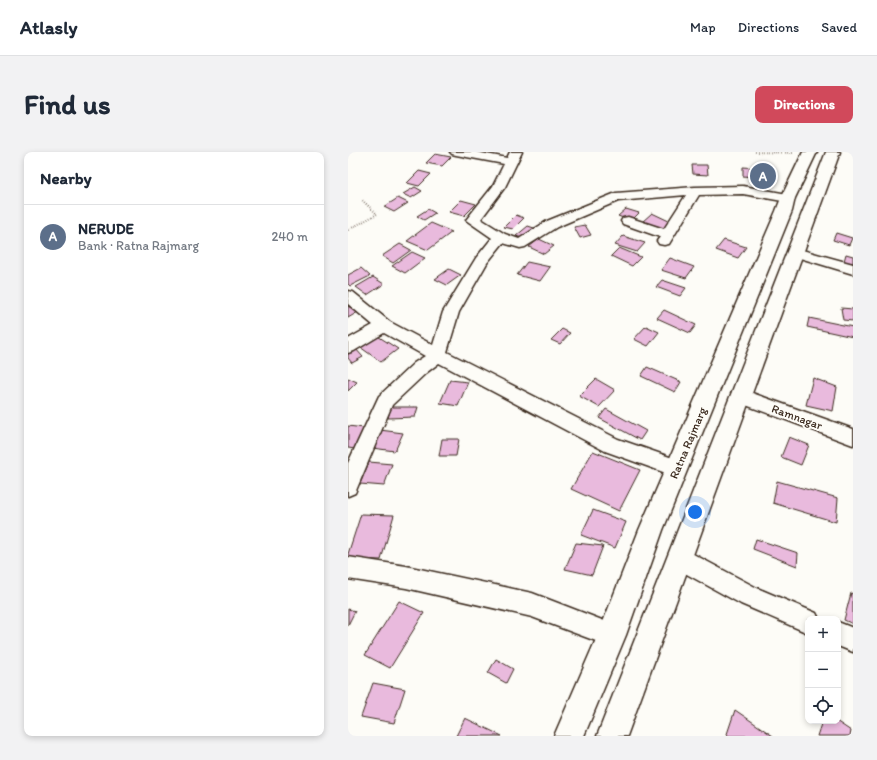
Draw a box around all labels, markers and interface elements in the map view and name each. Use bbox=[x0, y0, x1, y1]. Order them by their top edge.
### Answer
text: Atlasly bbox=[20, 16, 77, 39]
text: Map bbox=[690, 19, 716, 36]
text: Directions bbox=[738, 19, 799, 36]
text: Saved bbox=[821, 19, 857, 36]
button: Directions bbox=[755, 86, 853, 123]
text: Find us bbox=[24, 87, 111, 121]
pin: A bbox=[750, 161, 776, 191]
text: Nearby bbox=[40, 168, 92, 188]
text: NERUDE bbox=[78, 220, 134, 238]
text: A bbox=[49, 229, 57, 244]
text: 240 m bbox=[271, 229, 308, 244]
text: Bank · Ratna Rajmarg bbox=[78, 238, 199, 253]
street label: Ramnagar bbox=[770, 401, 825, 433]
street label: Ratna Rajmarg bbox=[667, 404, 710, 481]
your location bbox=[685, 502, 705, 522]
map controls bbox=[805, 616, 841, 724]
button: + bbox=[805, 616, 841, 652]
button: − bbox=[805, 652, 841, 688]
button: locate bbox=[805, 688, 841, 724]

